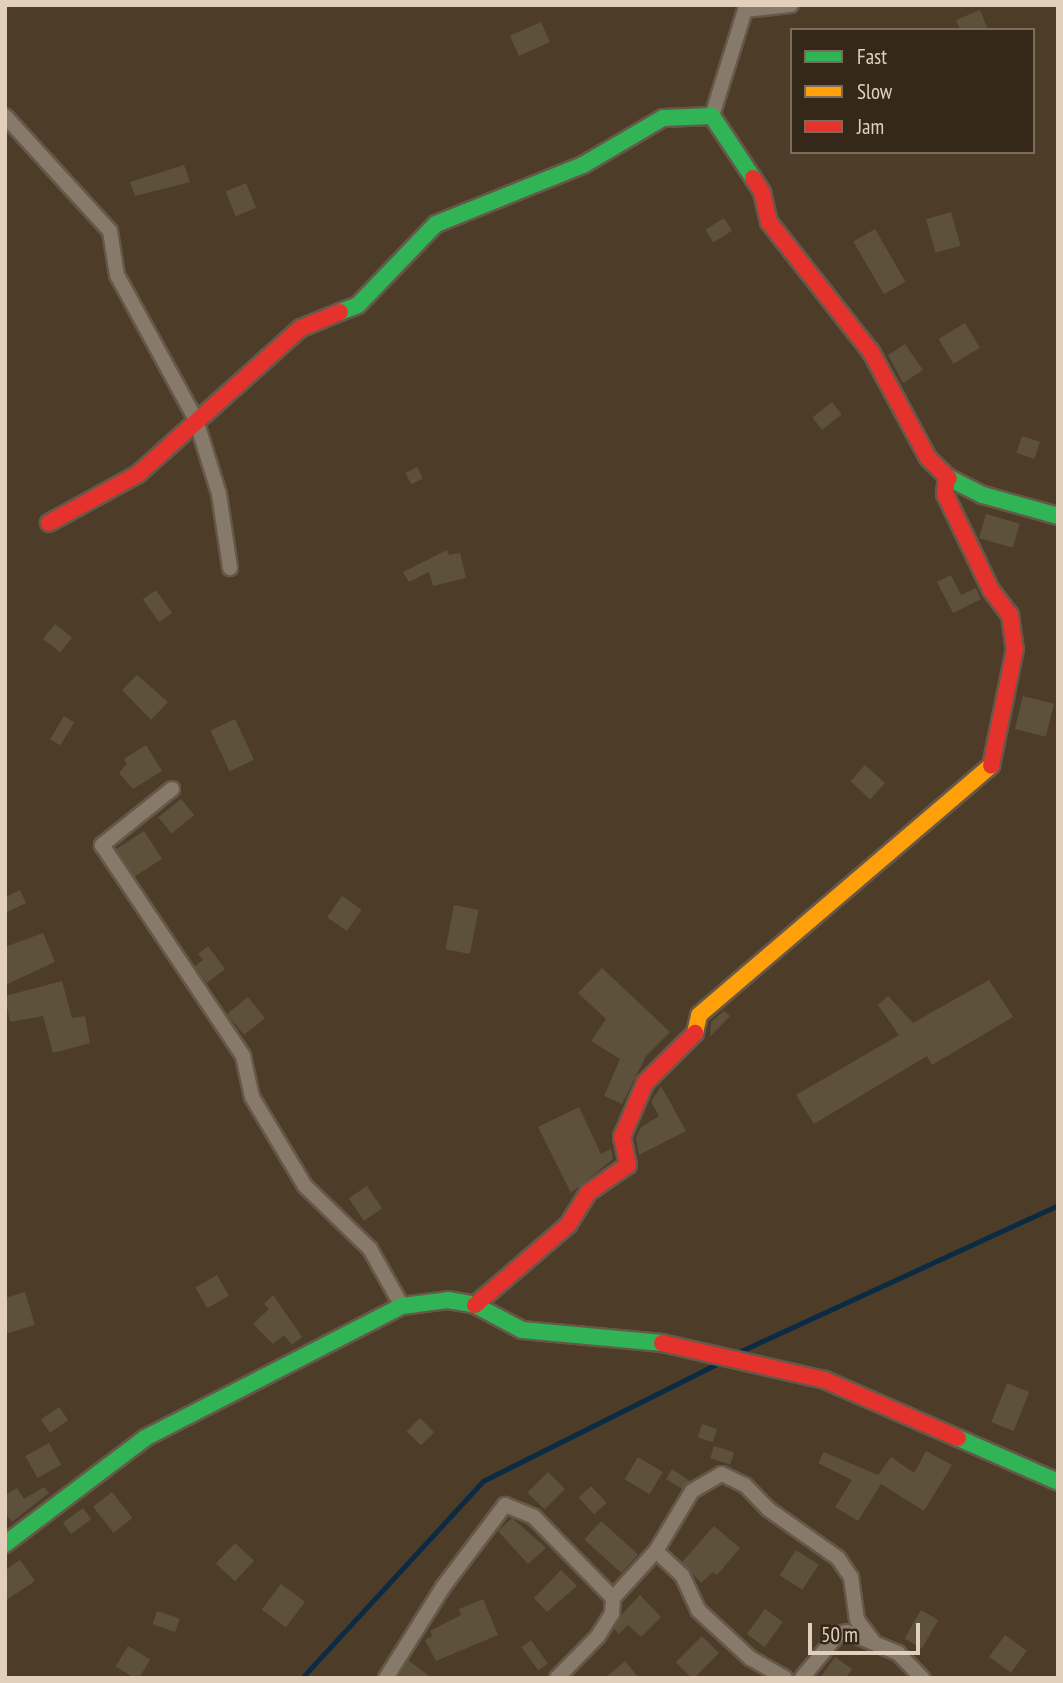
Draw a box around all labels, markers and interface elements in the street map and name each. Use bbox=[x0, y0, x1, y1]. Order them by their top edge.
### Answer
legend bbox=[790, 28, 1035, 154]
text: Fast bbox=[857, 43, 887, 70]
text: Slow bbox=[857, 78, 892, 105]
text: Jam bbox=[857, 113, 884, 140]
scale bar bbox=[811, 1610, 923, 1654]
text: 50 m bbox=[821, 1621, 858, 1648]

